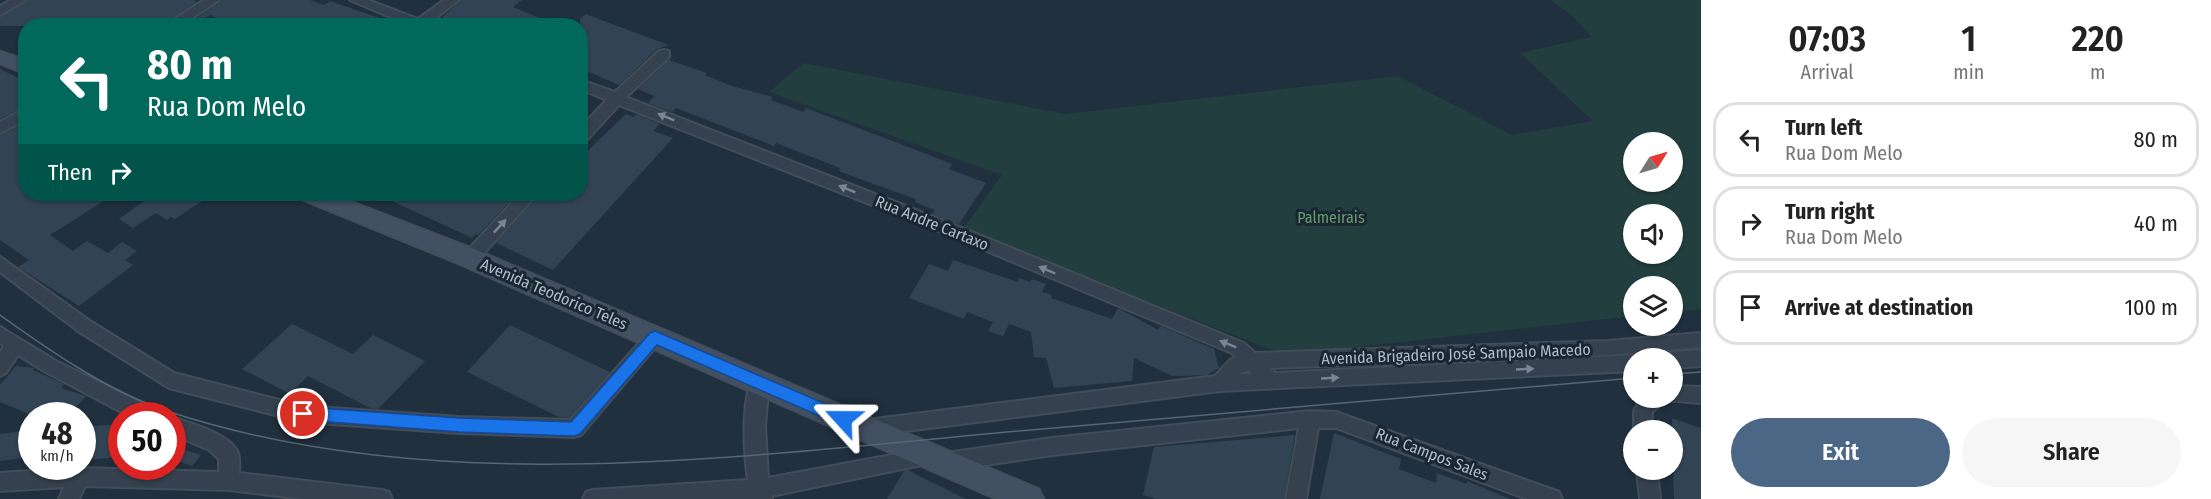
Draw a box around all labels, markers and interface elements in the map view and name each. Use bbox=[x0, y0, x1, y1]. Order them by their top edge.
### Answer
text: 07:03 bbox=[1788, 17, 1866, 61]
text: 1 bbox=[1961, 17, 1976, 61]
text: 220 bbox=[2071, 17, 2124, 61]
text: 80 m bbox=[147, 40, 233, 90]
icon: left bbox=[48, 42, 126, 120]
text: Arrival bbox=[1801, 60, 1854, 84]
text: min bbox=[1953, 60, 1984, 84]
text: m bbox=[2090, 60, 2105, 84]
text: Rua Dom Melo bbox=[147, 91, 306, 123]
one-way arrow bbox=[657, 112, 675, 121]
text: Turn left bbox=[1785, 114, 1863, 141]
icon: left bbox=[1734, 123, 1767, 156]
text: 80 m bbox=[2133, 126, 2178, 153]
north arrow bbox=[1623, 132, 1683, 192]
map controls bbox=[1623, 132, 1683, 480]
text: Rua Dom Melo bbox=[1785, 141, 1903, 165]
icon: right bbox=[104, 156, 137, 189]
text: Then bbox=[48, 159, 92, 186]
one-way arrow bbox=[838, 184, 856, 193]
street label: Rua Andre Cartaxo bbox=[873, 192, 991, 254]
text: Turn right bbox=[1785, 198, 1874, 225]
button: sound bbox=[1623, 204, 1683, 264]
icon: right bbox=[1734, 207, 1767, 240]
park label: Palmeirais bbox=[1297, 208, 1365, 227]
text: 40 m bbox=[2134, 210, 2178, 237]
one-way arrow bbox=[492, 219, 506, 233]
text: Rua Dom Melo bbox=[1785, 225, 1903, 249]
street label: Avenida Teodorico Teles bbox=[478, 254, 630, 334]
one-way arrow bbox=[1038, 265, 1056, 275]
button: layers bbox=[1623, 276, 1683, 336]
icon: arrive bbox=[1734, 291, 1767, 324]
text: Arrive at destination bbox=[1785, 294, 1973, 321]
text: 100 m bbox=[2124, 294, 2178, 321]
one-way arrow bbox=[1218, 339, 1236, 349]
street label: Avenida Brigadeiro José Sampaio Macedo bbox=[1321, 340, 1591, 368]
button: + bbox=[1623, 348, 1683, 408]
one-way arrow bbox=[1515, 364, 1534, 373]
one-way arrow bbox=[1320, 374, 1339, 383]
position arrow bbox=[811, 387, 875, 451]
pin bbox=[277, 388, 328, 439]
icon: arrive bbox=[286, 397, 319, 430]
speed limit sign: 50 bbox=[108, 402, 186, 480]
text: 48 bbox=[41, 416, 73, 452]
button: Exit bbox=[1731, 418, 1950, 487]
button: Share bbox=[1962, 418, 2181, 487]
button: − bbox=[1623, 420, 1683, 480]
street label: Rua Campos Sales bbox=[1373, 424, 1491, 484]
text: km/h bbox=[40, 447, 74, 465]

